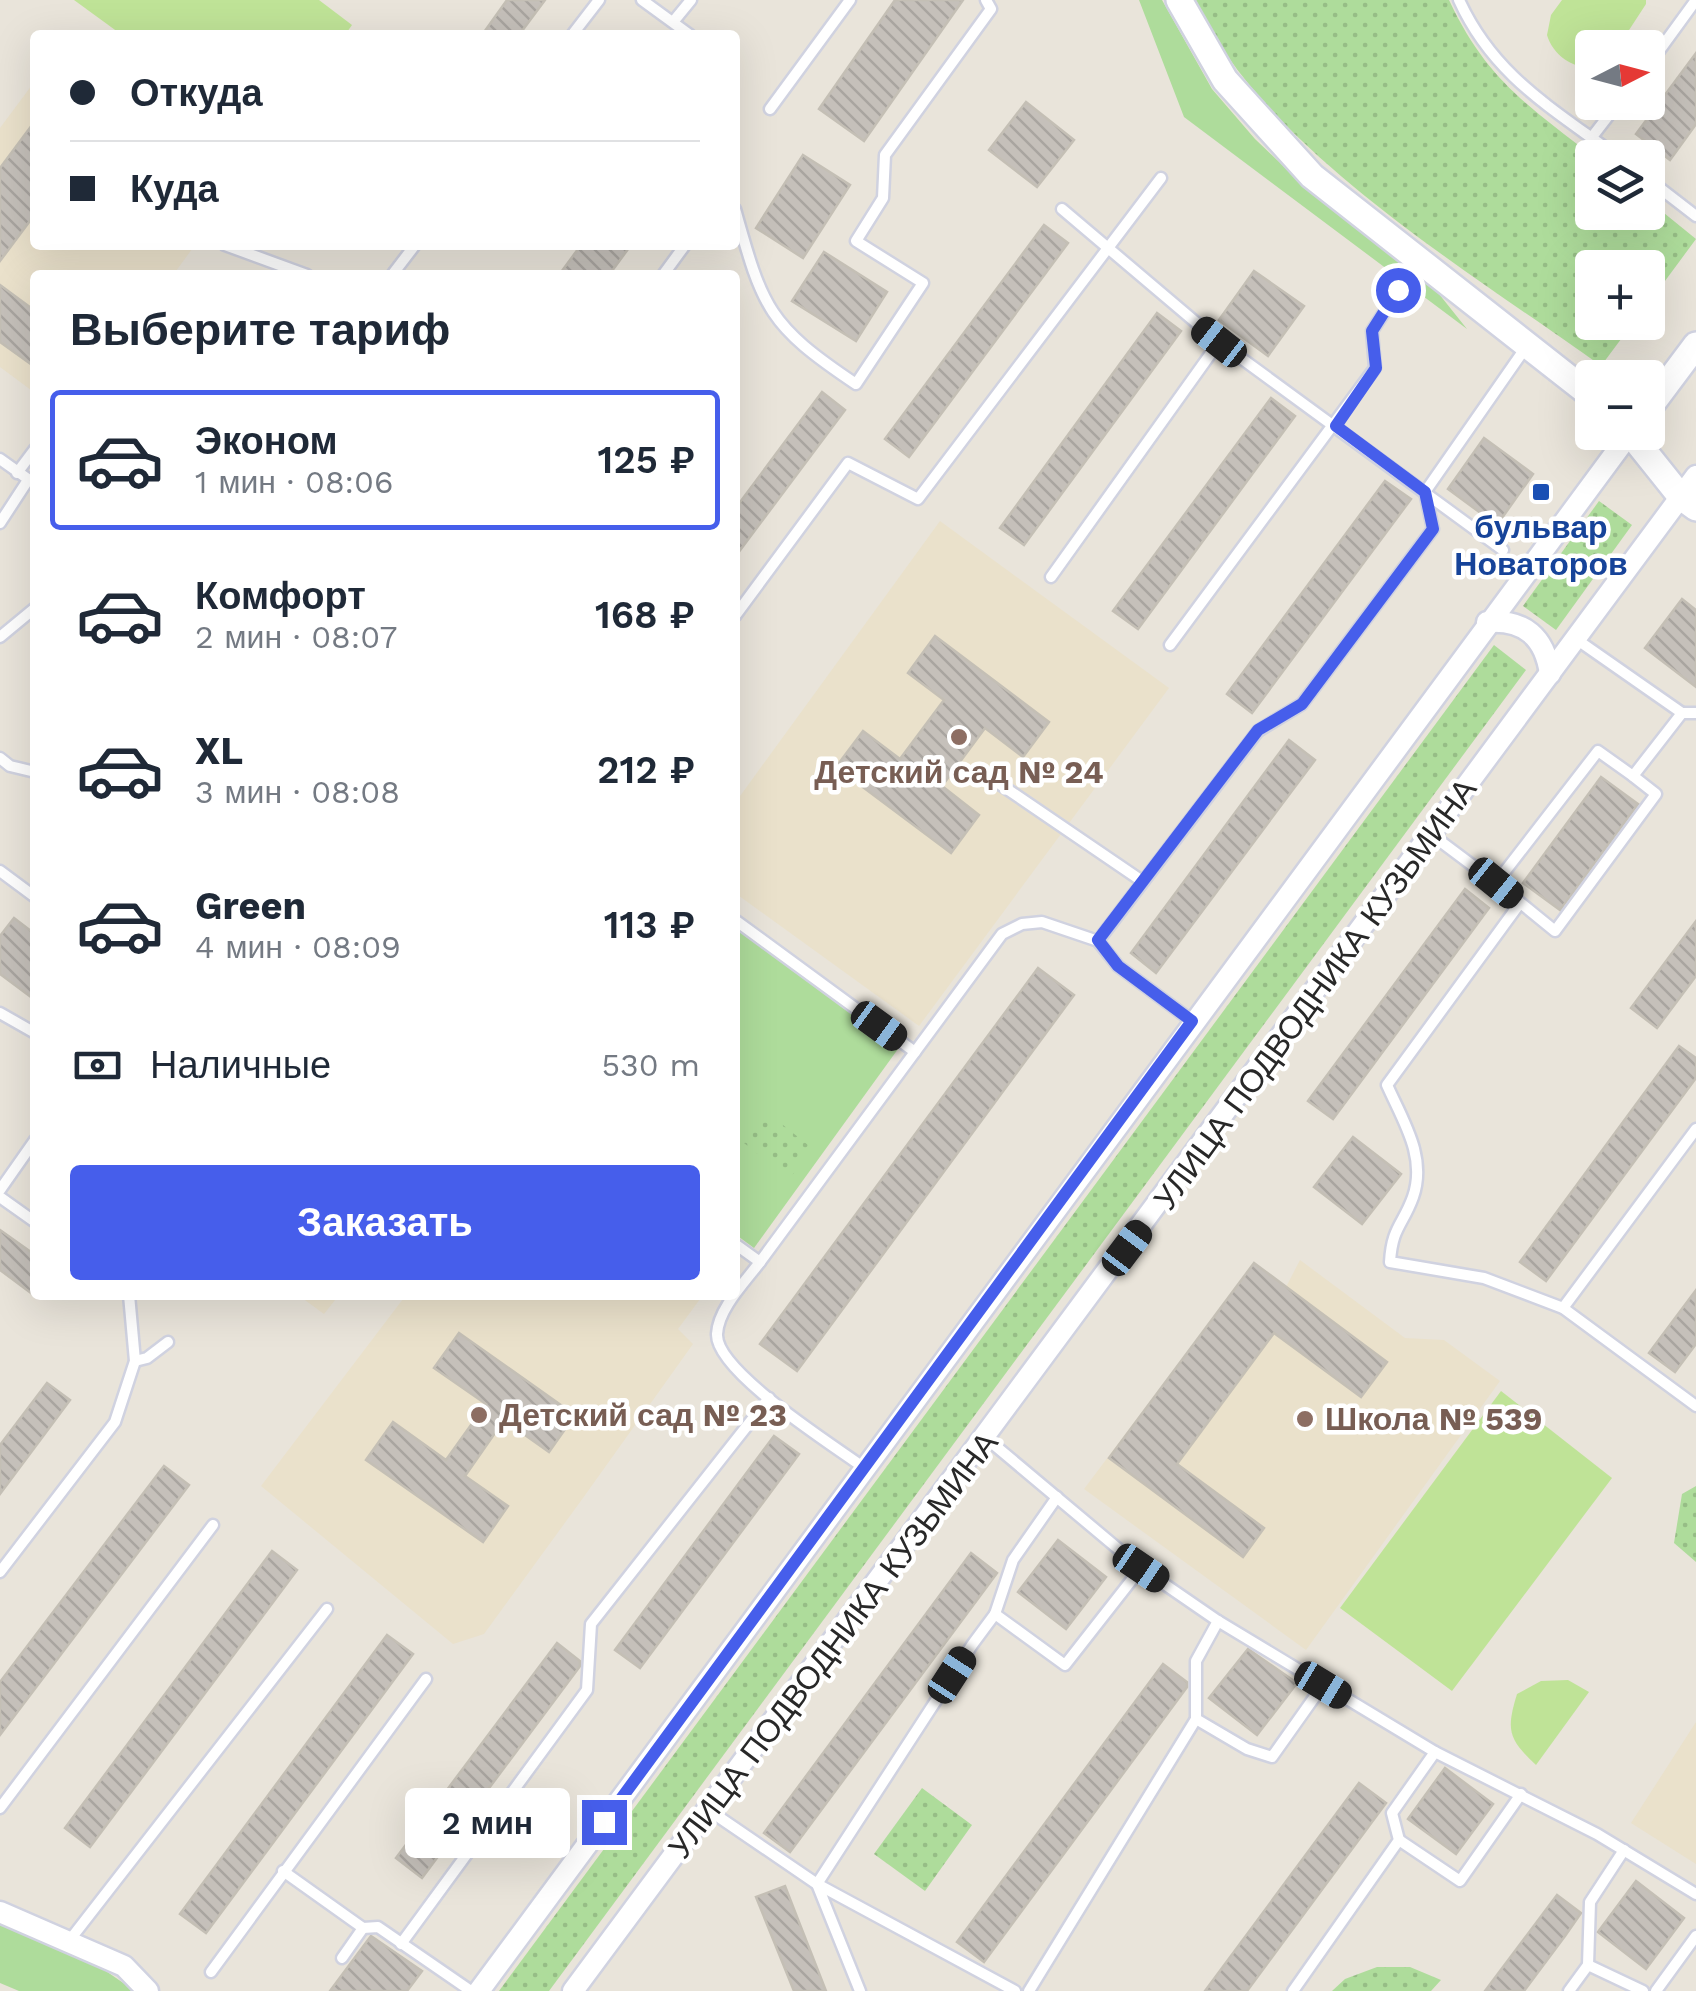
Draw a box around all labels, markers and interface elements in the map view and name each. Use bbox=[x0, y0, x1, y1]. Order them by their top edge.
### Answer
north arrow bbox=[1575, 30, 1665, 120]
map controls bbox=[1575, 30, 1665, 450]
text: Откуда bbox=[130, 71, 263, 115]
button: layers bbox=[1575, 140, 1665, 230]
text: Куда bbox=[130, 167, 219, 211]
button: + bbox=[1575, 250, 1665, 340]
route start bbox=[1376, 268, 1421, 313]
text: Выберите тариф bbox=[70, 303, 450, 356]
car bbox=[1186, 312, 1252, 372]
button: − bbox=[1575, 360, 1665, 450]
icon: car bbox=[75, 415, 165, 505]
text: Эконом bbox=[195, 419, 338, 463]
text: 125 ₽ bbox=[597, 438, 695, 482]
text: 1 мин · 08:06 bbox=[195, 463, 393, 501]
marker: бульвар Новаторов bbox=[1530, 481, 1552, 503]
place label: бульвар Новаторов bbox=[1454, 508, 1628, 583]
icon: car bbox=[75, 570, 165, 660]
text: Комфорт bbox=[195, 574, 366, 618]
text: 168 ₽ bbox=[595, 593, 695, 637]
text: 2 мин · 08:07 bbox=[195, 618, 397, 656]
icon: car bbox=[75, 725, 165, 815]
marker: Детский сад № 24 bbox=[948, 726, 970, 748]
text: XL bbox=[195, 729, 243, 773]
text: 212 ₽ bbox=[597, 748, 695, 792]
place label: Детский сад № 24 bbox=[814, 753, 1104, 791]
street label: УЛИЦА ПОДВОДНИКА КУЗЬМИНА bbox=[1146, 771, 1485, 1217]
text: 3 мин · 08:08 bbox=[195, 773, 400, 811]
car bbox=[1463, 852, 1529, 914]
icon: car bbox=[75, 880, 165, 970]
text: Green bbox=[195, 884, 306, 928]
text: 113 ₽ bbox=[604, 903, 695, 947]
text: 4 мин · 08:09 bbox=[195, 928, 401, 966]
car bbox=[846, 996, 912, 1056]
icon: cash bbox=[70, 1038, 125, 1093]
text: Наличные bbox=[150, 1043, 331, 1087]
text: 530 m bbox=[601, 1046, 700, 1084]
button: Заказать bbox=[70, 1165, 700, 1280]
car bbox=[1097, 1215, 1157, 1281]
place label: Детский сад № 23 bbox=[499, 1396, 787, 1434]
place label: Школа № 539 bbox=[1325, 1400, 1543, 1438]
marker: Детский сад № 23 bbox=[468, 1404, 490, 1426]
marker: Школа № 539 bbox=[1294, 1408, 1316, 1430]
street label: УЛИЦА ПОДВОДНИКА КУЗЬМИНА bbox=[660, 1424, 1006, 1866]
car bbox=[1108, 1539, 1174, 1597]
car bbox=[923, 1642, 981, 1708]
car bbox=[1290, 1657, 1356, 1713]
callout: 2 мин bbox=[404, 1787, 569, 1857]
route end bbox=[582, 1800, 627, 1845]
text: 2 мин bbox=[442, 1804, 533, 1842]

